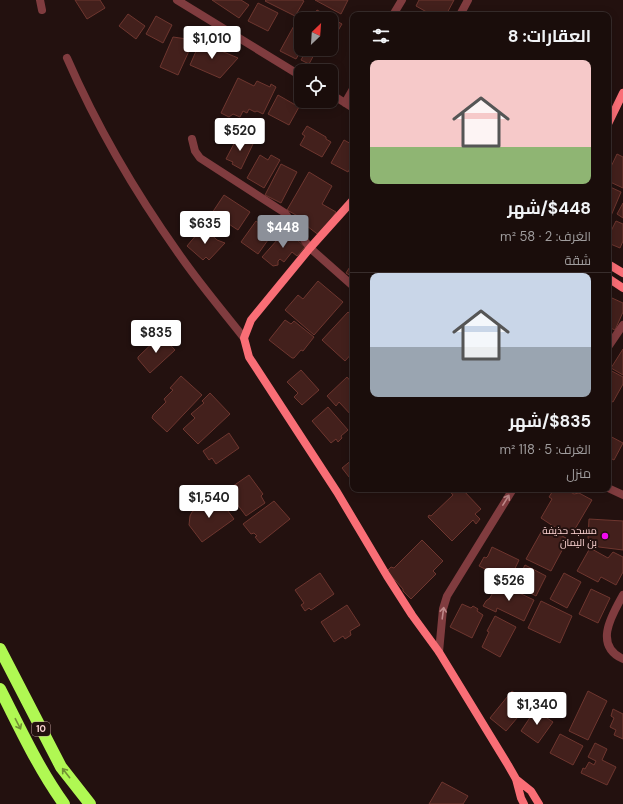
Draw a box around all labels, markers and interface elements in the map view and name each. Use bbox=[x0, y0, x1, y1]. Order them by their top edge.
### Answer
north arrow bbox=[294, 12, 338, 56]
map controls bbox=[294, 12, 338, 108]
icon: filters bbox=[370, 25, 392, 47]
text: العقارات: 8 bbox=[508, 25, 591, 47]
pin: $1,010 bbox=[179, 26, 245, 60]
text: $1,010 bbox=[193, 30, 231, 47]
button: locate bbox=[294, 64, 338, 108]
icon: home bbox=[445, 86, 517, 158]
pin: $520 bbox=[216, 118, 264, 152]
text: $520 bbox=[224, 122, 256, 139]
text: $448/شهر bbox=[507, 197, 591, 219]
pin: $635 bbox=[181, 211, 229, 245]
text: $635 bbox=[189, 215, 221, 232]
pin: $448 bbox=[259, 215, 307, 249]
text: $448 bbox=[267, 219, 299, 236]
text: الغرف: 2 · 58 m² bbox=[500, 228, 591, 245]
text: شقة bbox=[564, 252, 591, 269]
icon: home bbox=[445, 299, 517, 371]
pin: $835 bbox=[132, 320, 180, 354]
text: $835 bbox=[140, 324, 172, 341]
text: $835/شهر bbox=[509, 410, 591, 432]
text: الغرف: 5 · 118 m² bbox=[499, 441, 591, 458]
text: منزل bbox=[566, 465, 591, 482]
pin: $1,540 bbox=[176, 485, 242, 519]
text: $1,540 bbox=[188, 489, 230, 506]
one-way arrow bbox=[502, 495, 510, 506]
place label: مسجد حذيفة بن اليمان bbox=[542, 524, 597, 549]
marker: مسجد حذيفة بن اليمان bbox=[600, 531, 610, 541]
pin: $526 bbox=[485, 568, 533, 602]
text: $526 bbox=[493, 572, 525, 589]
one-way arrow bbox=[439, 607, 447, 620]
pin: $1,340 bbox=[504, 692, 570, 726]
text: $1,340 bbox=[516, 696, 558, 713]
one-way arrow bbox=[14, 718, 22, 730]
road number: 10 bbox=[32, 722, 50, 736]
one-way arrow bbox=[62, 768, 70, 779]

